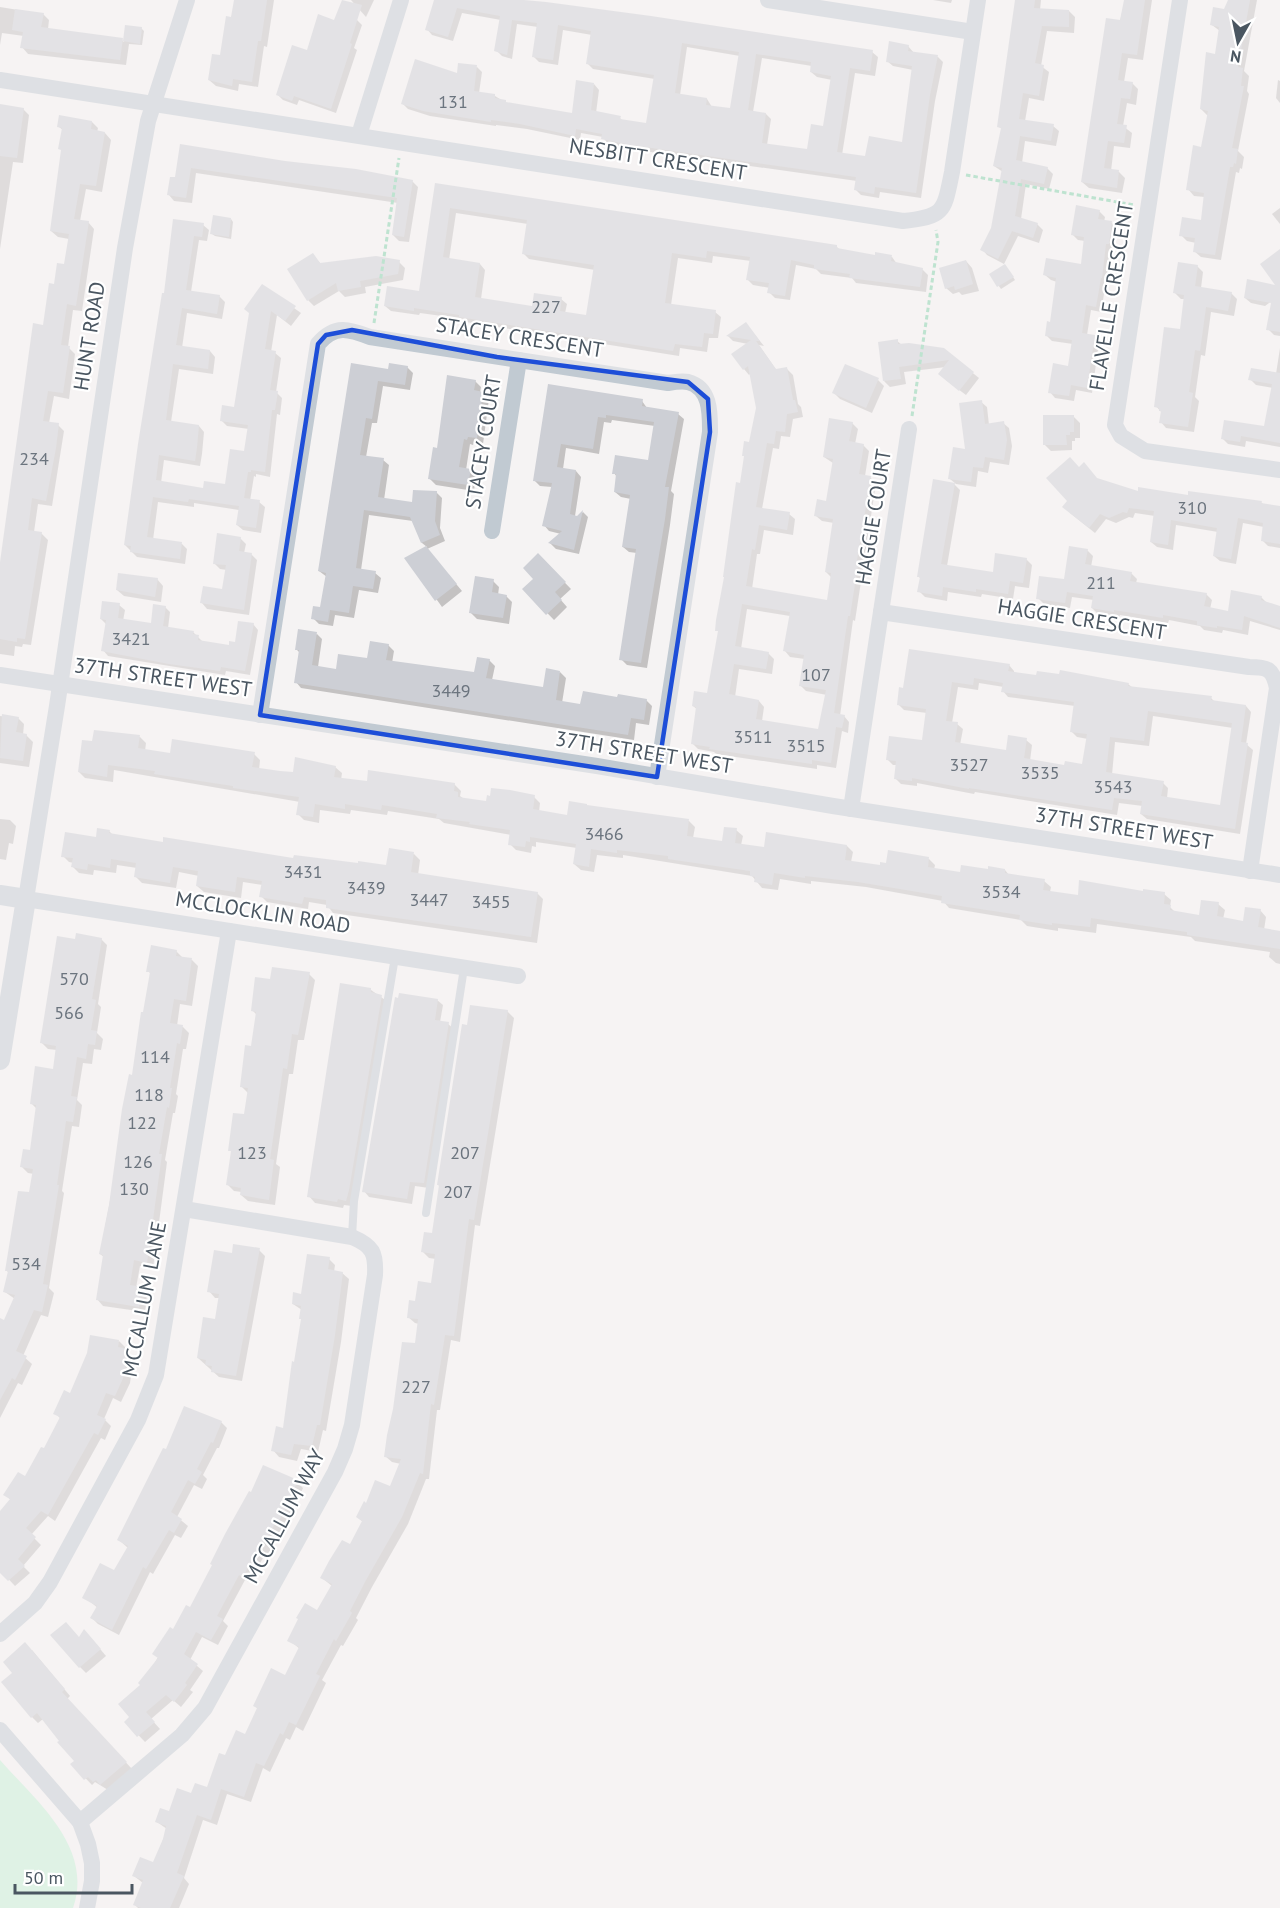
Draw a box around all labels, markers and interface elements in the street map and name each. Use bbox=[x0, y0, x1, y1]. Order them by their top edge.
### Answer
north arrow bbox=[1208, 12, 1268, 72]
text: N bbox=[1229, 46, 1242, 68]
house number: 131 bbox=[438, 90, 468, 113]
street label: NESBITT CRESCENT bbox=[567, 132, 749, 186]
street label: FLAVELLE CRESCENT bbox=[1083, 199, 1139, 392]
street label: HUNT ROAD bbox=[67, 280, 111, 392]
house number: 227 bbox=[531, 295, 561, 318]
street label: STACEY CRESCENT bbox=[434, 310, 606, 364]
street label: STACEY COURT bbox=[459, 373, 507, 511]
house number: 234 bbox=[19, 447, 49, 470]
street label: HAGGIE COURT bbox=[849, 447, 897, 587]
house number: 310 bbox=[1177, 496, 1207, 519]
house number: 211 bbox=[1086, 571, 1116, 594]
street label: HAGGIE CRESCENT bbox=[996, 592, 1169, 646]
house number: 3421 bbox=[111, 627, 151, 650]
street label: 37TH STREET WEST bbox=[72, 651, 254, 703]
house number: 107 bbox=[801, 663, 831, 686]
house number: 3449 bbox=[431, 679, 471, 702]
street label: 37TH STREET WEST bbox=[553, 725, 735, 779]
house number: 3511 bbox=[733, 725, 773, 748]
house number: 3515 bbox=[786, 734, 826, 757]
house number: 3527 bbox=[949, 753, 989, 776]
house number: 3535 bbox=[1020, 761, 1060, 784]
house number: 3543 bbox=[1093, 775, 1133, 798]
street label: 37TH STREET WEST bbox=[1033, 801, 1215, 855]
house number: 3466 bbox=[584, 822, 624, 845]
house number: 3431 bbox=[283, 860, 323, 883]
house number: 3439 bbox=[346, 876, 386, 899]
house number: 3534 bbox=[981, 880, 1021, 903]
street label: MCCLOCKLIN ROAD bbox=[174, 885, 352, 939]
house number: 3447 bbox=[409, 888, 449, 911]
house number: 3455 bbox=[471, 890, 511, 913]
house number: 570 bbox=[59, 967, 89, 990]
house number: 566 bbox=[54, 1001, 84, 1024]
house number: 114 bbox=[140, 1045, 170, 1068]
house number: 118 bbox=[134, 1083, 164, 1106]
house number: 122 bbox=[127, 1111, 157, 1134]
house number: 123 bbox=[237, 1141, 267, 1164]
house number: 207 bbox=[450, 1141, 480, 1164]
house number: 126 bbox=[123, 1150, 153, 1173]
house number: 130 bbox=[119, 1177, 149, 1200]
house number: 207 bbox=[443, 1180, 473, 1203]
street label: MCCALLUM LANE bbox=[116, 1219, 172, 1379]
house number: 534 bbox=[11, 1252, 41, 1275]
house number: 227 bbox=[401, 1375, 431, 1398]
street label: MCCALLUM WAY bbox=[237, 1444, 331, 1588]
scale bar bbox=[15, 1857, 132, 1895]
text: 50 m bbox=[24, 1866, 63, 1889]

